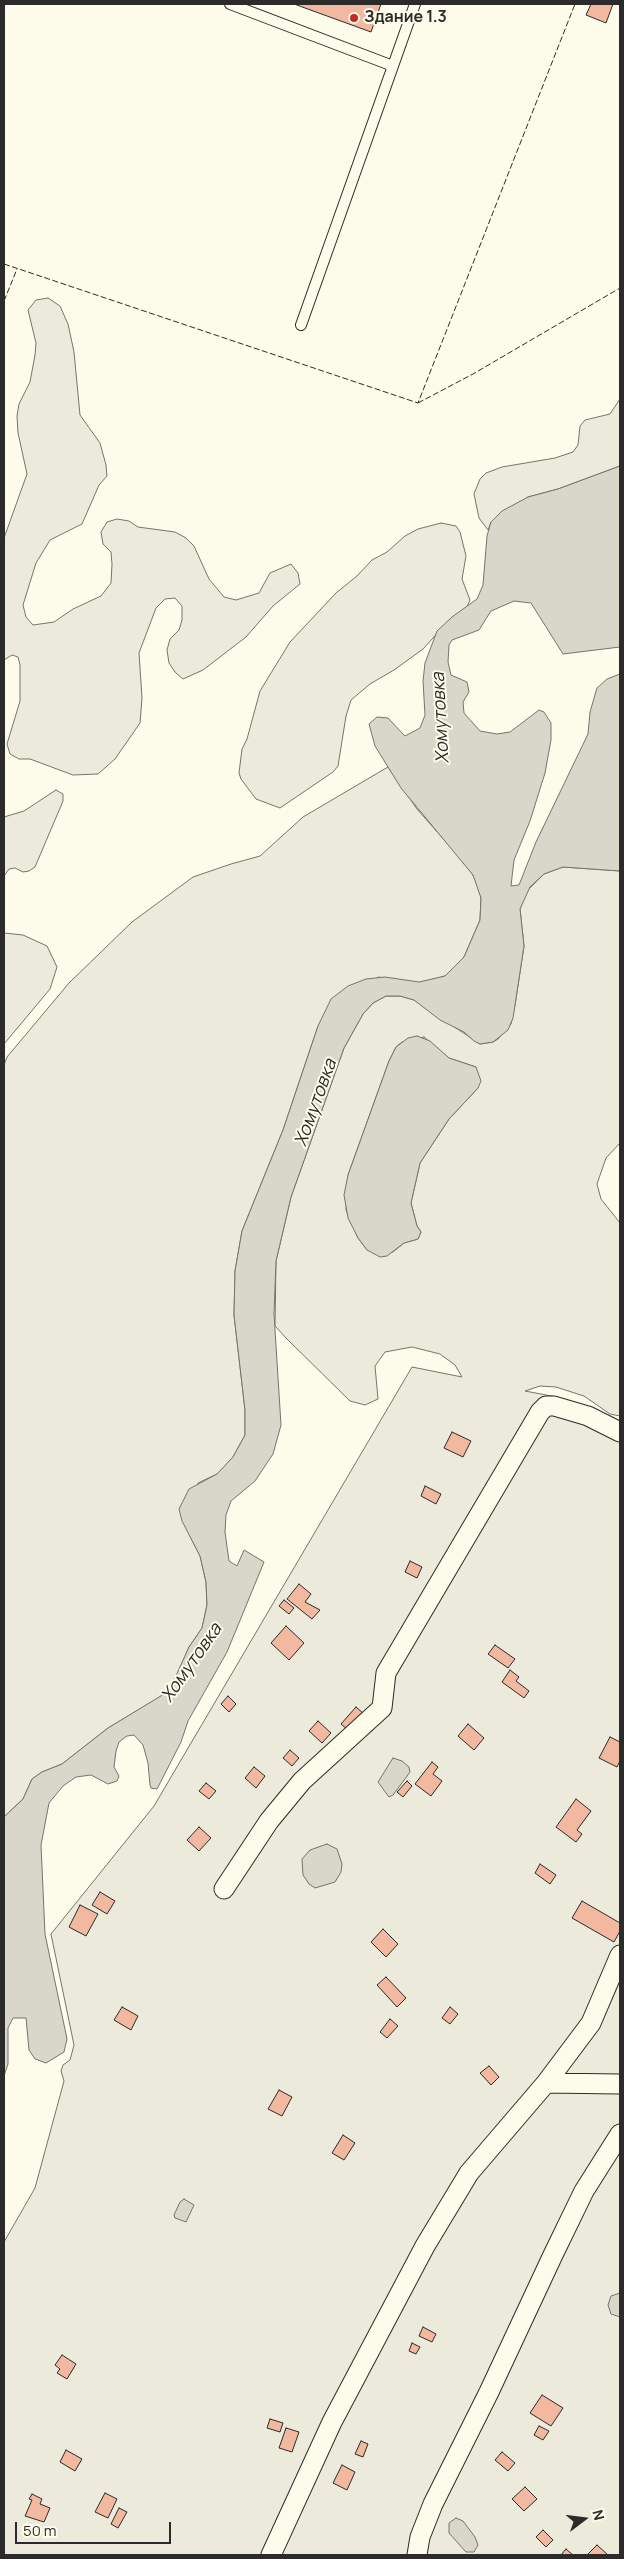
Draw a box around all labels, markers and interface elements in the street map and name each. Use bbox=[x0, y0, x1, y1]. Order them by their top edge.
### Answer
place label: Здание 1.3 bbox=[364, 8, 447, 28]
marker: Здание 1.3 bbox=[348, 12, 360, 24]
water label: Хомутовка bbox=[428, 672, 454, 764]
water label: Хомутовка bbox=[290, 1056, 342, 1150]
water label: Хомутовка bbox=[157, 1619, 227, 1707]
north arrow bbox=[559, 2494, 609, 2544]
text: N bbox=[588, 2508, 609, 2522]
scale bar bbox=[18, 2512, 174, 2544]
text: 50 m bbox=[23, 2520, 57, 2541]

